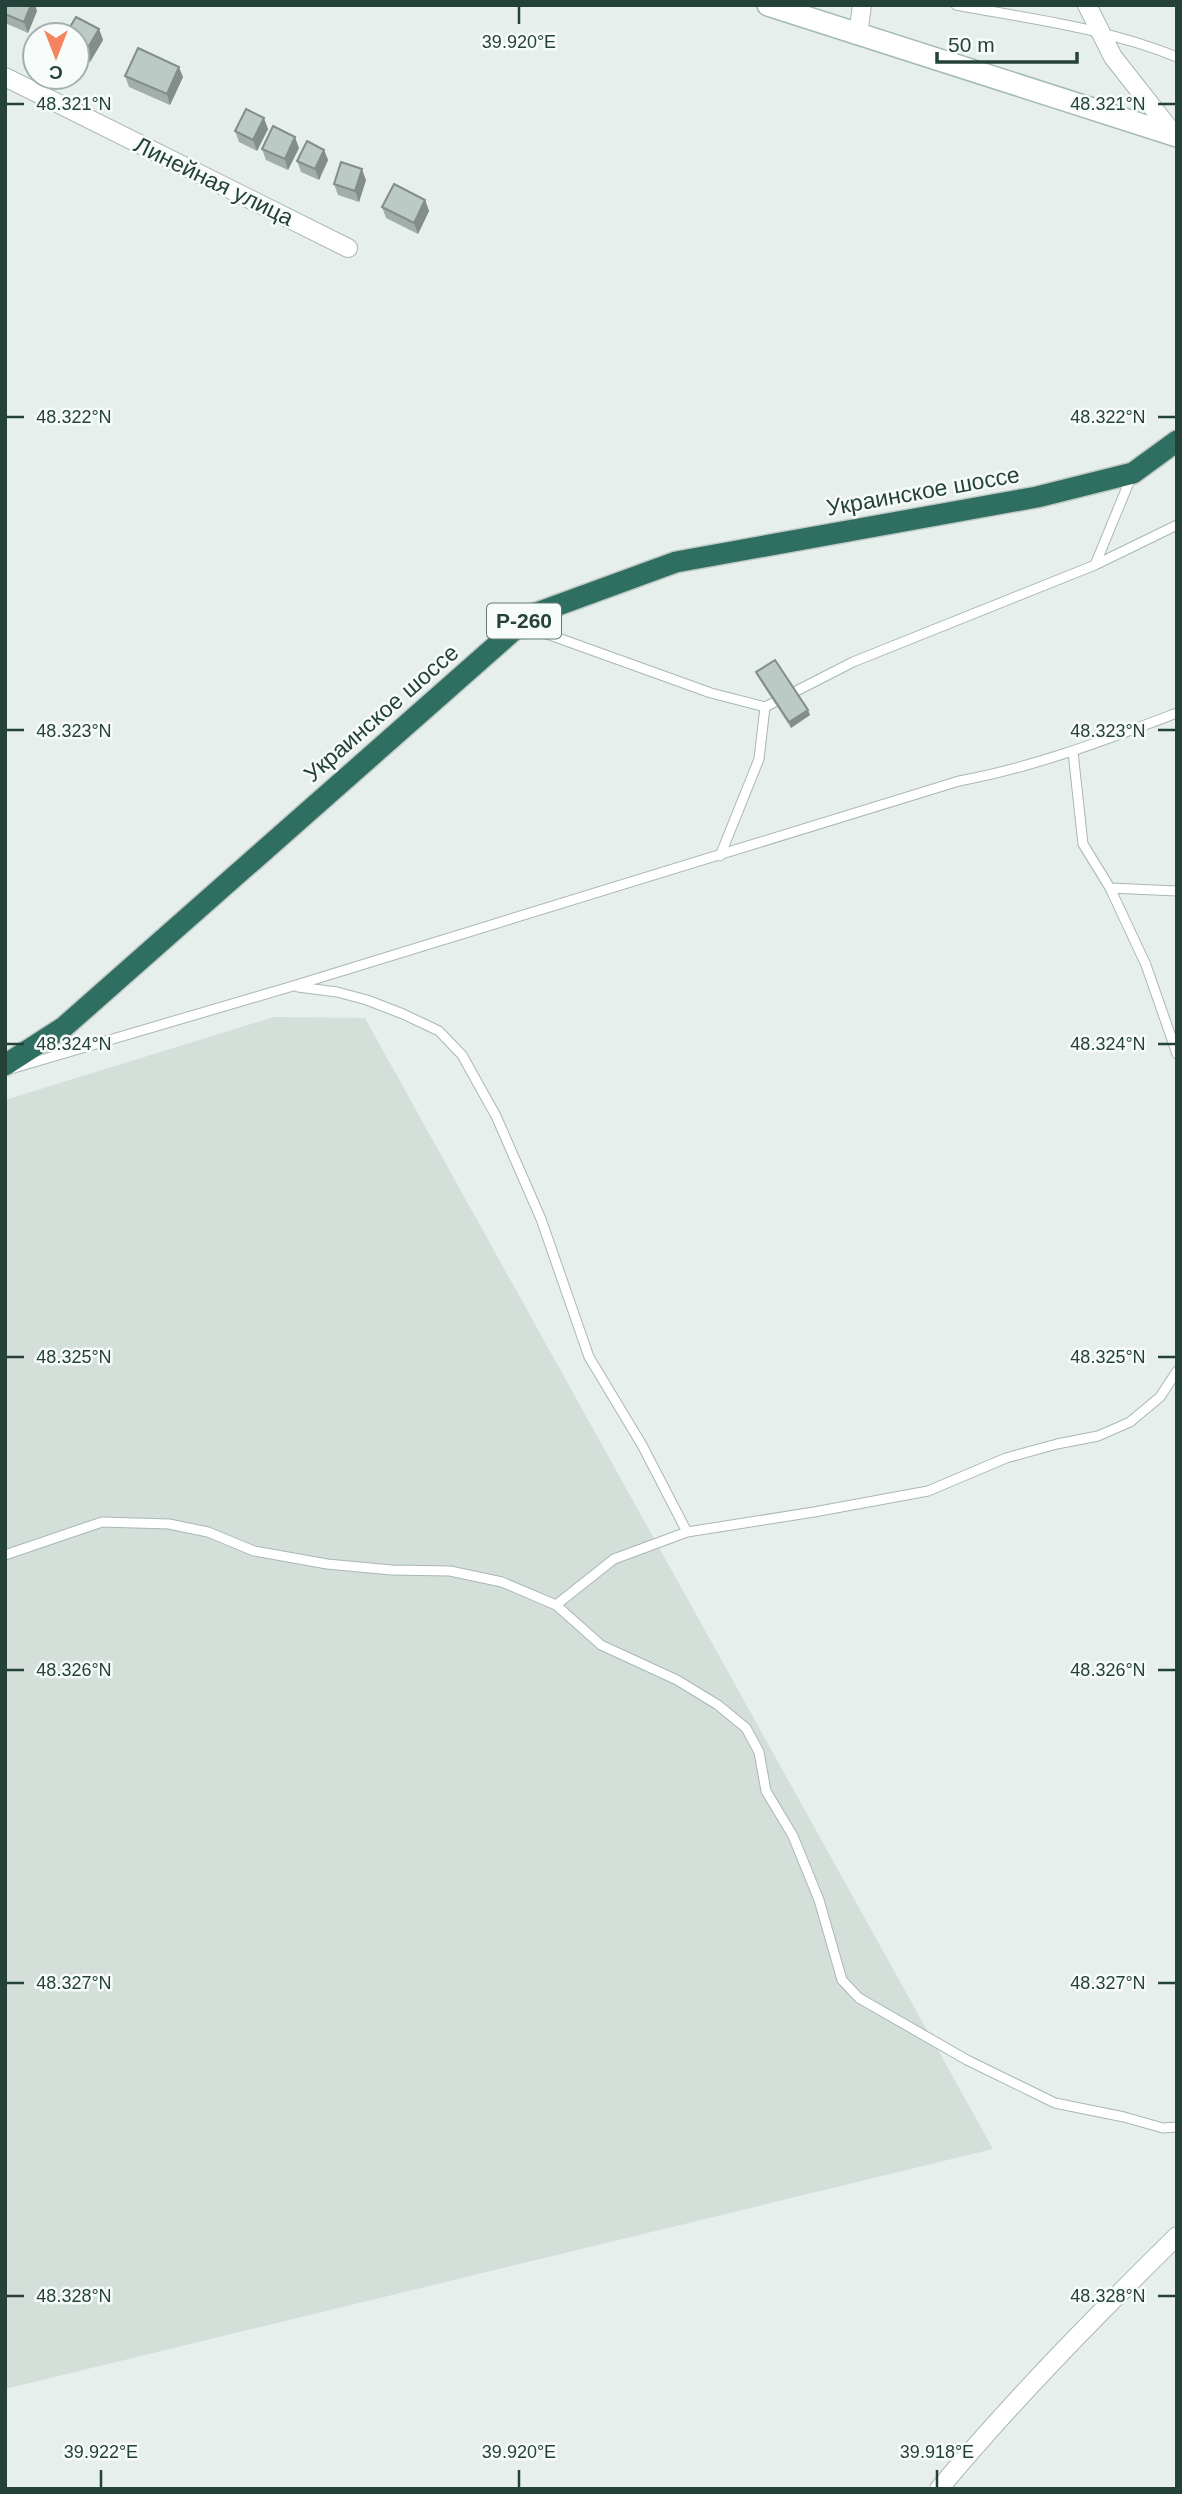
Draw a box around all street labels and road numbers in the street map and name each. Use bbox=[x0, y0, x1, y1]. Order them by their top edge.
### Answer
street label: Линейная улица bbox=[130, 131, 298, 231]
street label: Украинское шоссе bbox=[824, 461, 1022, 521]
road number: Р-260 bbox=[487, 604, 561, 638]
street label: Украинское шоссе bbox=[299, 639, 463, 787]

